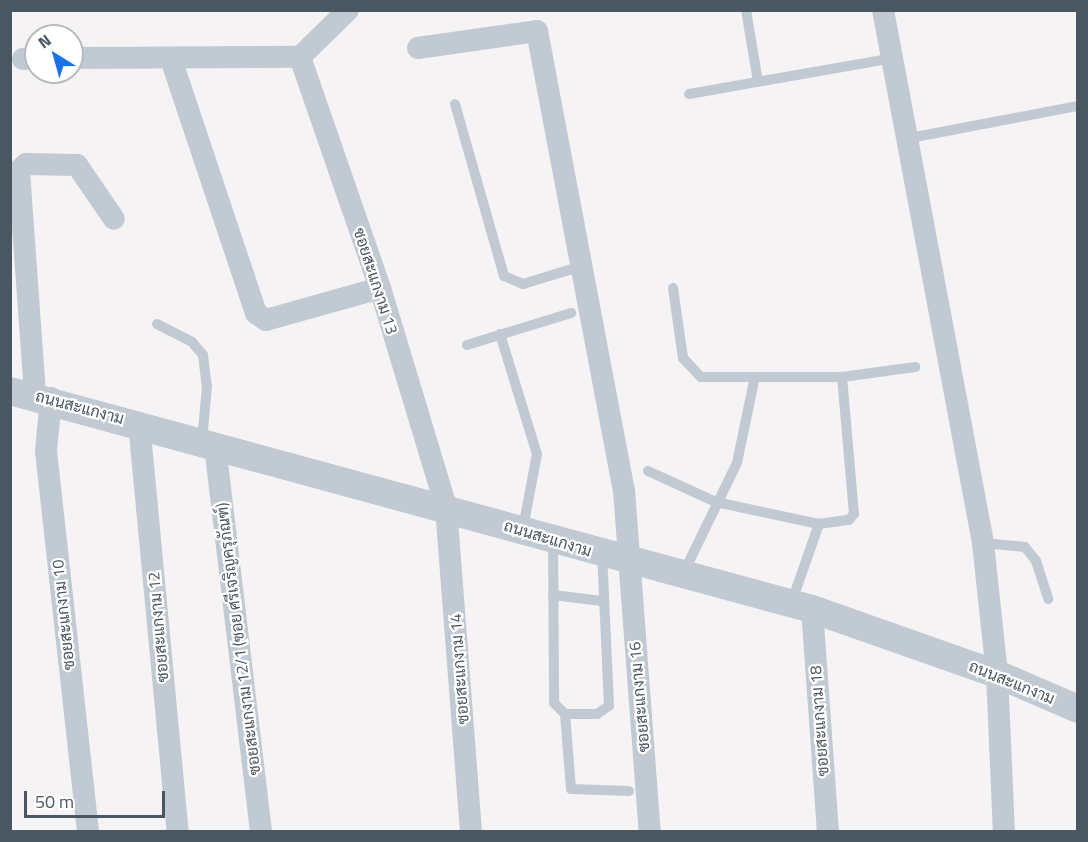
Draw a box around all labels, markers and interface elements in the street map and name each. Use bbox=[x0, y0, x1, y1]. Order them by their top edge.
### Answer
north arrow bbox=[24, 24, 84, 84]
text: N bbox=[33, 28, 56, 54]
street label: ซอยสะแกงาม 13 bbox=[350, 225, 402, 337]
street label: ถนนสะแกงาม bbox=[34, 386, 126, 428]
street label: ซอยสะแกงาม 12/1 (ซอย ศรีเจริญครุภัณฑ์) bbox=[212, 502, 264, 776]
street label: ถนนสะแกงาม bbox=[502, 516, 594, 560]
street label: ซอยสะแกงาม 10 bbox=[48, 559, 78, 671]
street label: ซอยสะแกงาม 12 bbox=[144, 571, 172, 683]
street label: ซอยสะแกงาม 14 bbox=[446, 613, 472, 725]
street label: ซอยสะแกงาม 16 bbox=[625, 641, 653, 753]
street label: ถนนสะแกงาม bbox=[966, 656, 1058, 708]
street label: ซอยสะแกงาม 18 bbox=[806, 665, 832, 777]
scale bar bbox=[27, 779, 168, 817]
text: 50 m bbox=[35, 788, 74, 815]

